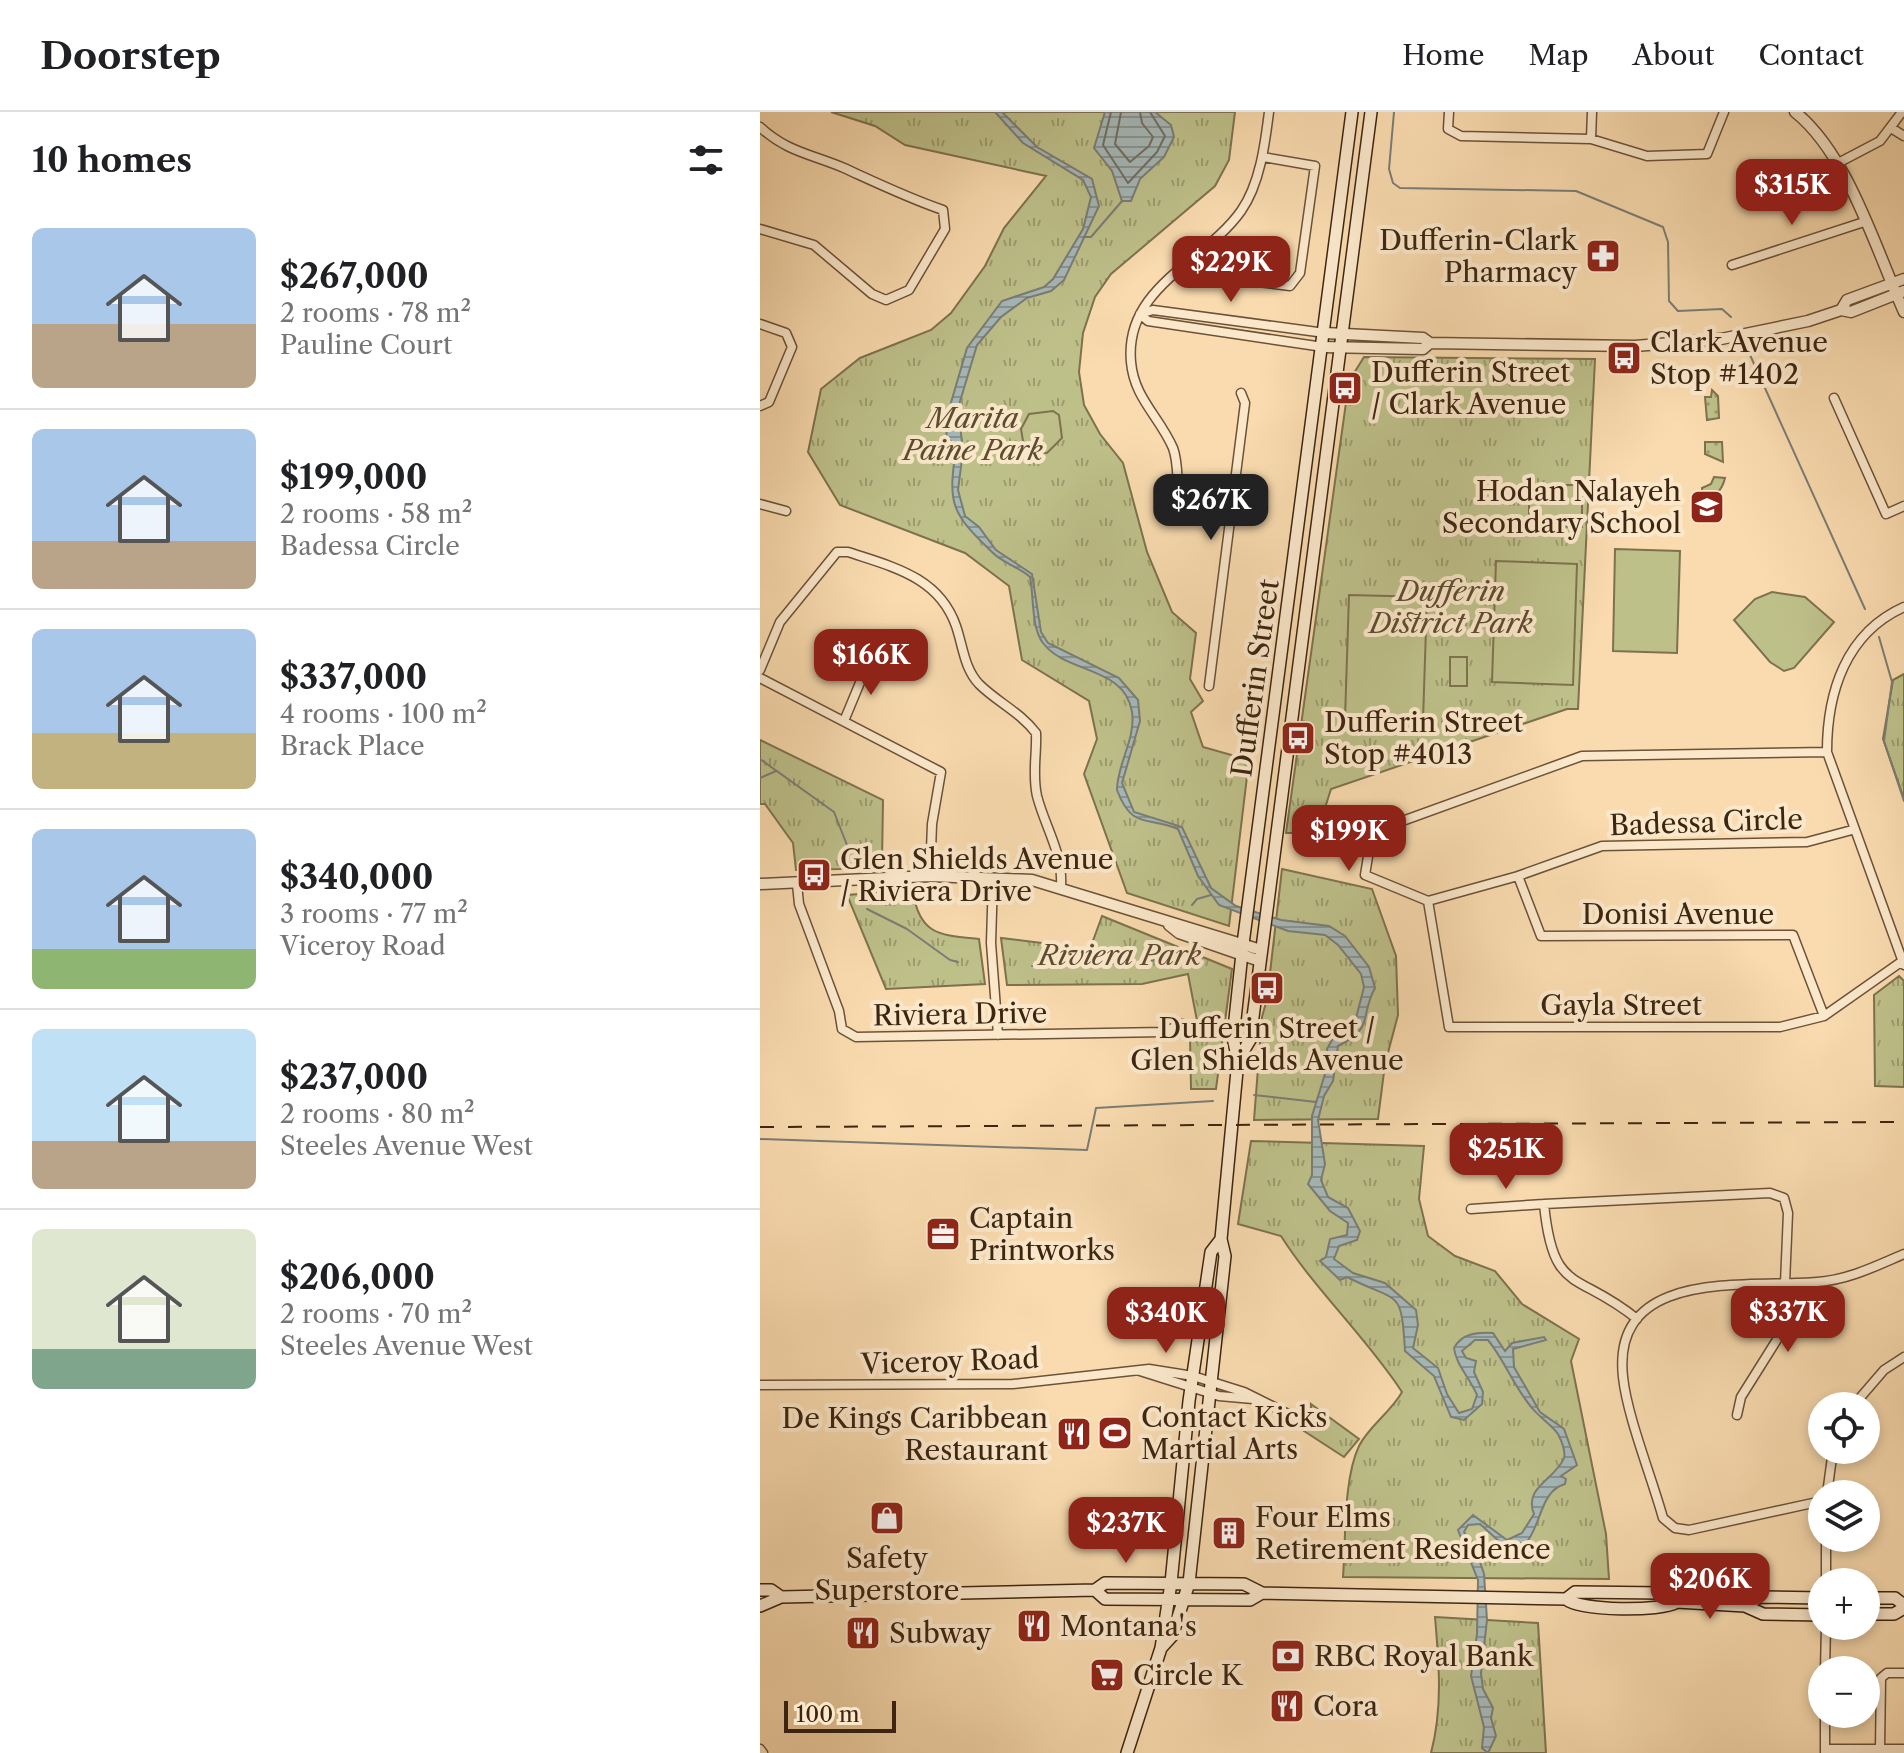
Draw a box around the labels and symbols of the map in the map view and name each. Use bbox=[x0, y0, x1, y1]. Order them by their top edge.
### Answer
pin: $315K bbox=[1736, 159, 1848, 227]
place label: Dufferin-Clark Pharmacy bbox=[1379, 223, 1579, 289]
pin: $229K bbox=[1175, 236, 1287, 304]
pharmacy icon: Dufferin-Clark Pharmacy bbox=[1584, 237, 1622, 275]
place label: Clark Avenue Stop #1402 bbox=[1650, 325, 1828, 391]
bus stop icon: Clark Avenue Stop #1402 bbox=[1605, 339, 1643, 377]
place label: Dufferin Street / Clark Avenue bbox=[1371, 355, 1570, 421]
bus stop icon: Dufferin Street / Clark Avenue bbox=[1326, 369, 1364, 407]
park label: Marita Paine Park bbox=[901, 401, 1043, 467]
pin: $267K bbox=[1155, 474, 1267, 542]
place label: Hodan Nalayeh Secondary School bbox=[1442, 474, 1681, 540]
school or university icon: Hodan Nalayeh Secondary School bbox=[1688, 488, 1726, 526]
park label: Dufferin District Park bbox=[1367, 574, 1533, 640]
street label: Dufferin Street bbox=[1224, 577, 1286, 779]
pin: $166K bbox=[815, 629, 927, 697]
place label: Dufferin Street Stop #4013 bbox=[1324, 705, 1523, 771]
bus stop icon: Dufferin Street Stop #4013 bbox=[1279, 719, 1317, 757]
street label: Badessa Circle bbox=[1609, 802, 1803, 842]
pin: $199K bbox=[1293, 805, 1405, 873]
place label: Glen Shields Avenue / Riviera Drive bbox=[840, 842, 1113, 908]
bus stop icon: Glen Shields Avenue / Riviera Drive bbox=[795, 856, 833, 894]
street label: Donisi Avenue bbox=[1582, 897, 1774, 931]
park label: Riviera Park bbox=[1037, 938, 1202, 972]
bus stop icon: Dufferin Street / Glen Shields Avenue bbox=[1248, 969, 1286, 1007]
street label: Gayla Street bbox=[1540, 988, 1702, 1022]
street label: Riviera Drive bbox=[873, 995, 1047, 1033]
place label: Dufferin Street / Glen Shields Avenue bbox=[1130, 1011, 1404, 1077]
pin: $251K bbox=[1450, 1123, 1562, 1191]
place label: Captain Printworks bbox=[969, 1201, 1115, 1267]
office icon: Captain Printworks bbox=[924, 1215, 962, 1253]
pin: $337K bbox=[1732, 1286, 1844, 1354]
pin: $340K bbox=[1110, 1287, 1222, 1355]
street label: Viceroy Road bbox=[859, 1341, 1040, 1381]
place label: Contact Kicks Martial Arts bbox=[1141, 1400, 1327, 1466]
place label: De Kings Caribbean Restaurant bbox=[781, 1401, 1048, 1467]
sports icon: Contact Kicks Martial Arts bbox=[1096, 1414, 1134, 1452]
restaurant icon: De Kings Caribbean Restaurant bbox=[1055, 1415, 1093, 1453]
pin: $237K bbox=[1070, 1497, 1182, 1565]
shop icon: Safety Superstore bbox=[868, 1499, 906, 1537]
place label: Four Elms Retirement Residence bbox=[1255, 1500, 1551, 1566]
building icon: Four Elms Retirement Residence bbox=[1210, 1514, 1248, 1552]
place label: Safety Superstore bbox=[815, 1541, 959, 1607]
pin: $206K bbox=[1654, 1553, 1766, 1621]
restaurant icon: Montana's bbox=[1015, 1607, 1053, 1645]
place label: Montana's bbox=[1060, 1609, 1197, 1643]
restaurant icon: Subway bbox=[844, 1614, 882, 1652]
place label: Subway bbox=[889, 1616, 992, 1650]
bank icon: RBC Royal Bank bbox=[1269, 1637, 1307, 1675]
place label: RBC Royal Bank bbox=[1314, 1639, 1535, 1673]
supermarket icon: Circle K bbox=[1088, 1656, 1126, 1694]
place label: Circle K bbox=[1133, 1658, 1244, 1692]
restaurant icon: Cora bbox=[1268, 1687, 1306, 1725]
place label: Cora bbox=[1313, 1689, 1378, 1723]
scale bar bbox=[784, 1697, 896, 1733]

